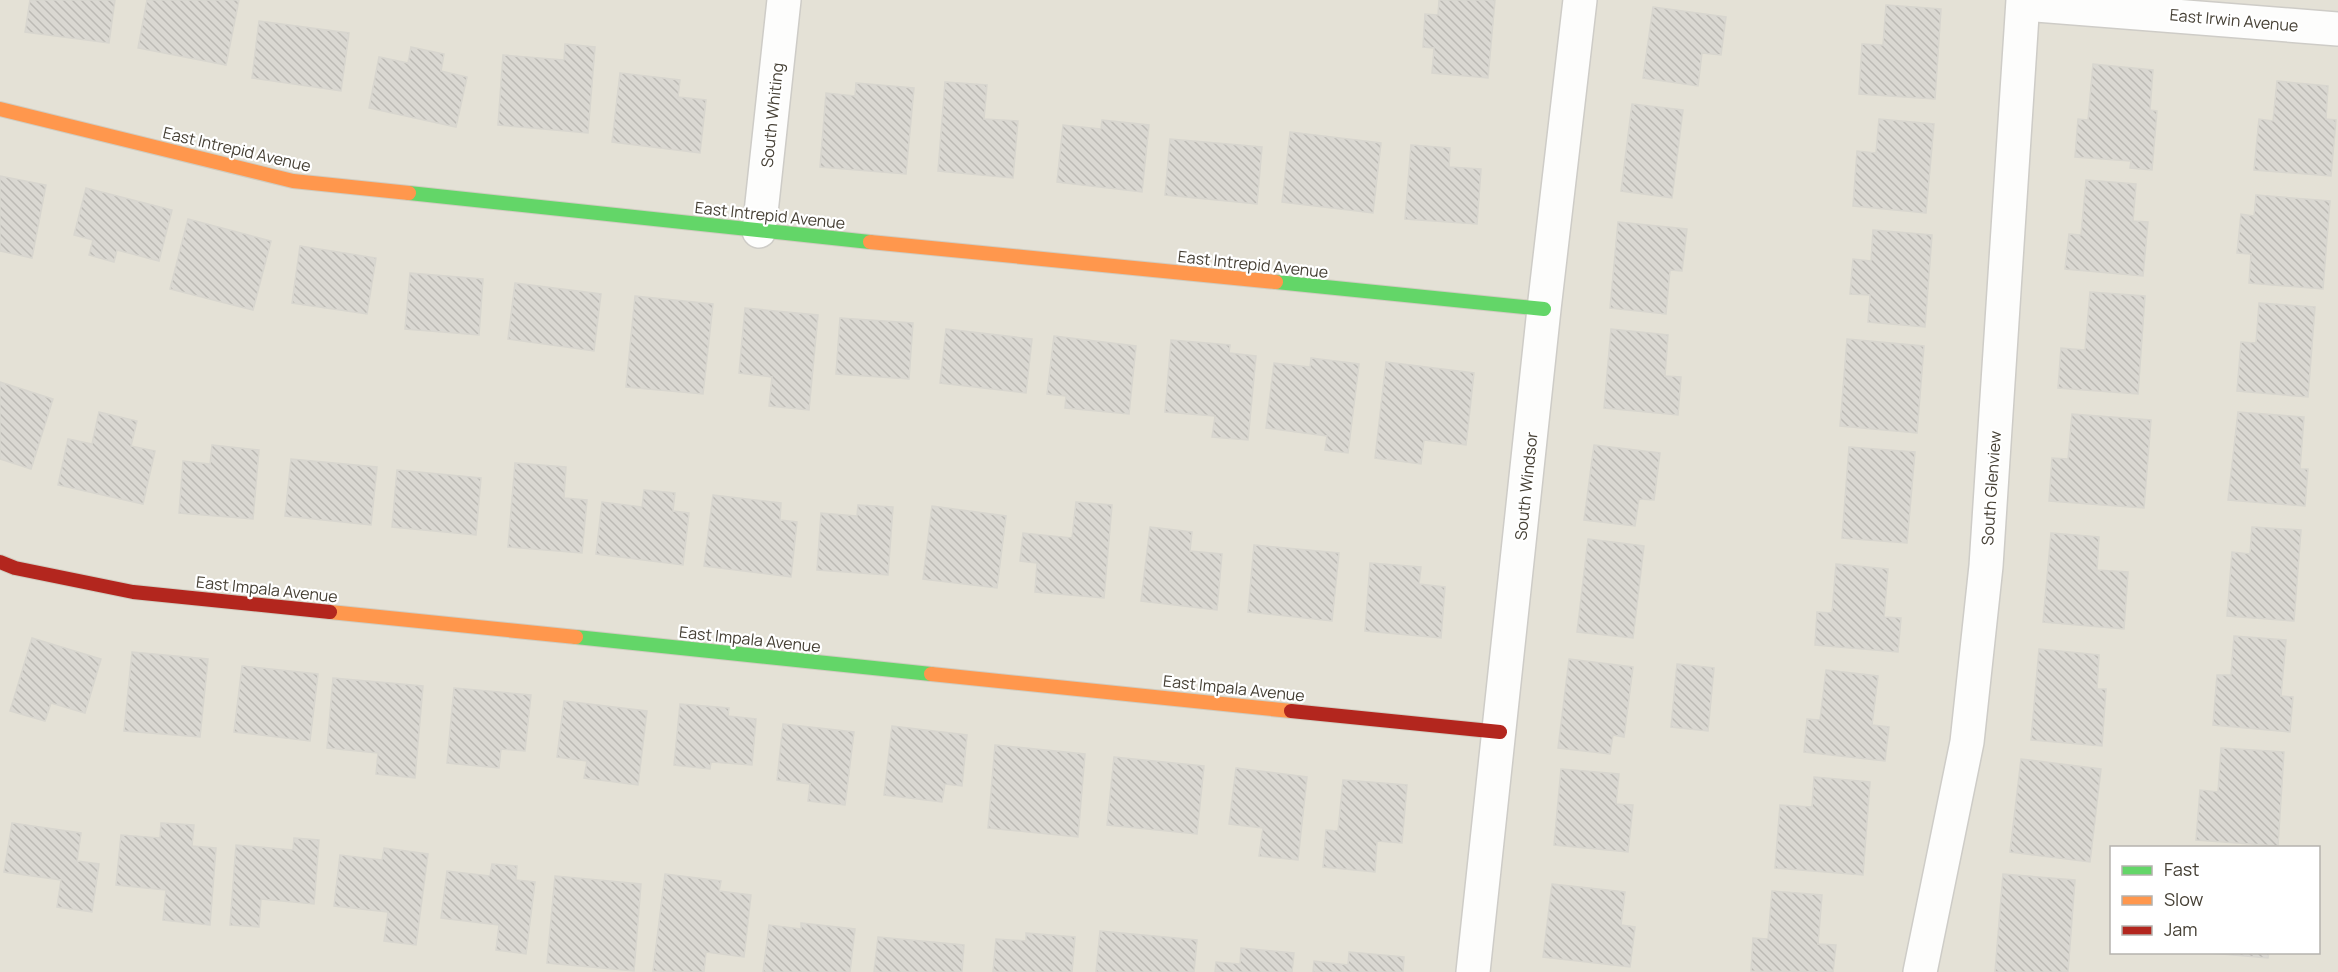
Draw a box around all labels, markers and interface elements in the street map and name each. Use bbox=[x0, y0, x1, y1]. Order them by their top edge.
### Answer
street label: East Irwin Avenue bbox=[2169, 3, 2299, 37]
street label: South Whiting bbox=[756, 61, 788, 169]
street label: East Intrepid Avenue bbox=[161, 121, 313, 177]
street label: East Intrepid Avenue bbox=[694, 196, 846, 234]
street label: East Intrepid Avenue bbox=[1177, 245, 1329, 283]
street label: South Windsor bbox=[1509, 430, 1543, 541]
street label: South Glenview bbox=[1976, 430, 2006, 546]
street label: East Impala Avenue bbox=[195, 571, 339, 607]
street label: East Impala Avenue bbox=[678, 621, 822, 657]
street label: East Impala Avenue bbox=[1162, 670, 1306, 706]
legend bbox=[2110, 846, 2320, 954]
text: Fast bbox=[2164, 857, 2199, 881]
text: Slow bbox=[2164, 887, 2204, 911]
text: Jam bbox=[2164, 917, 2198, 941]

